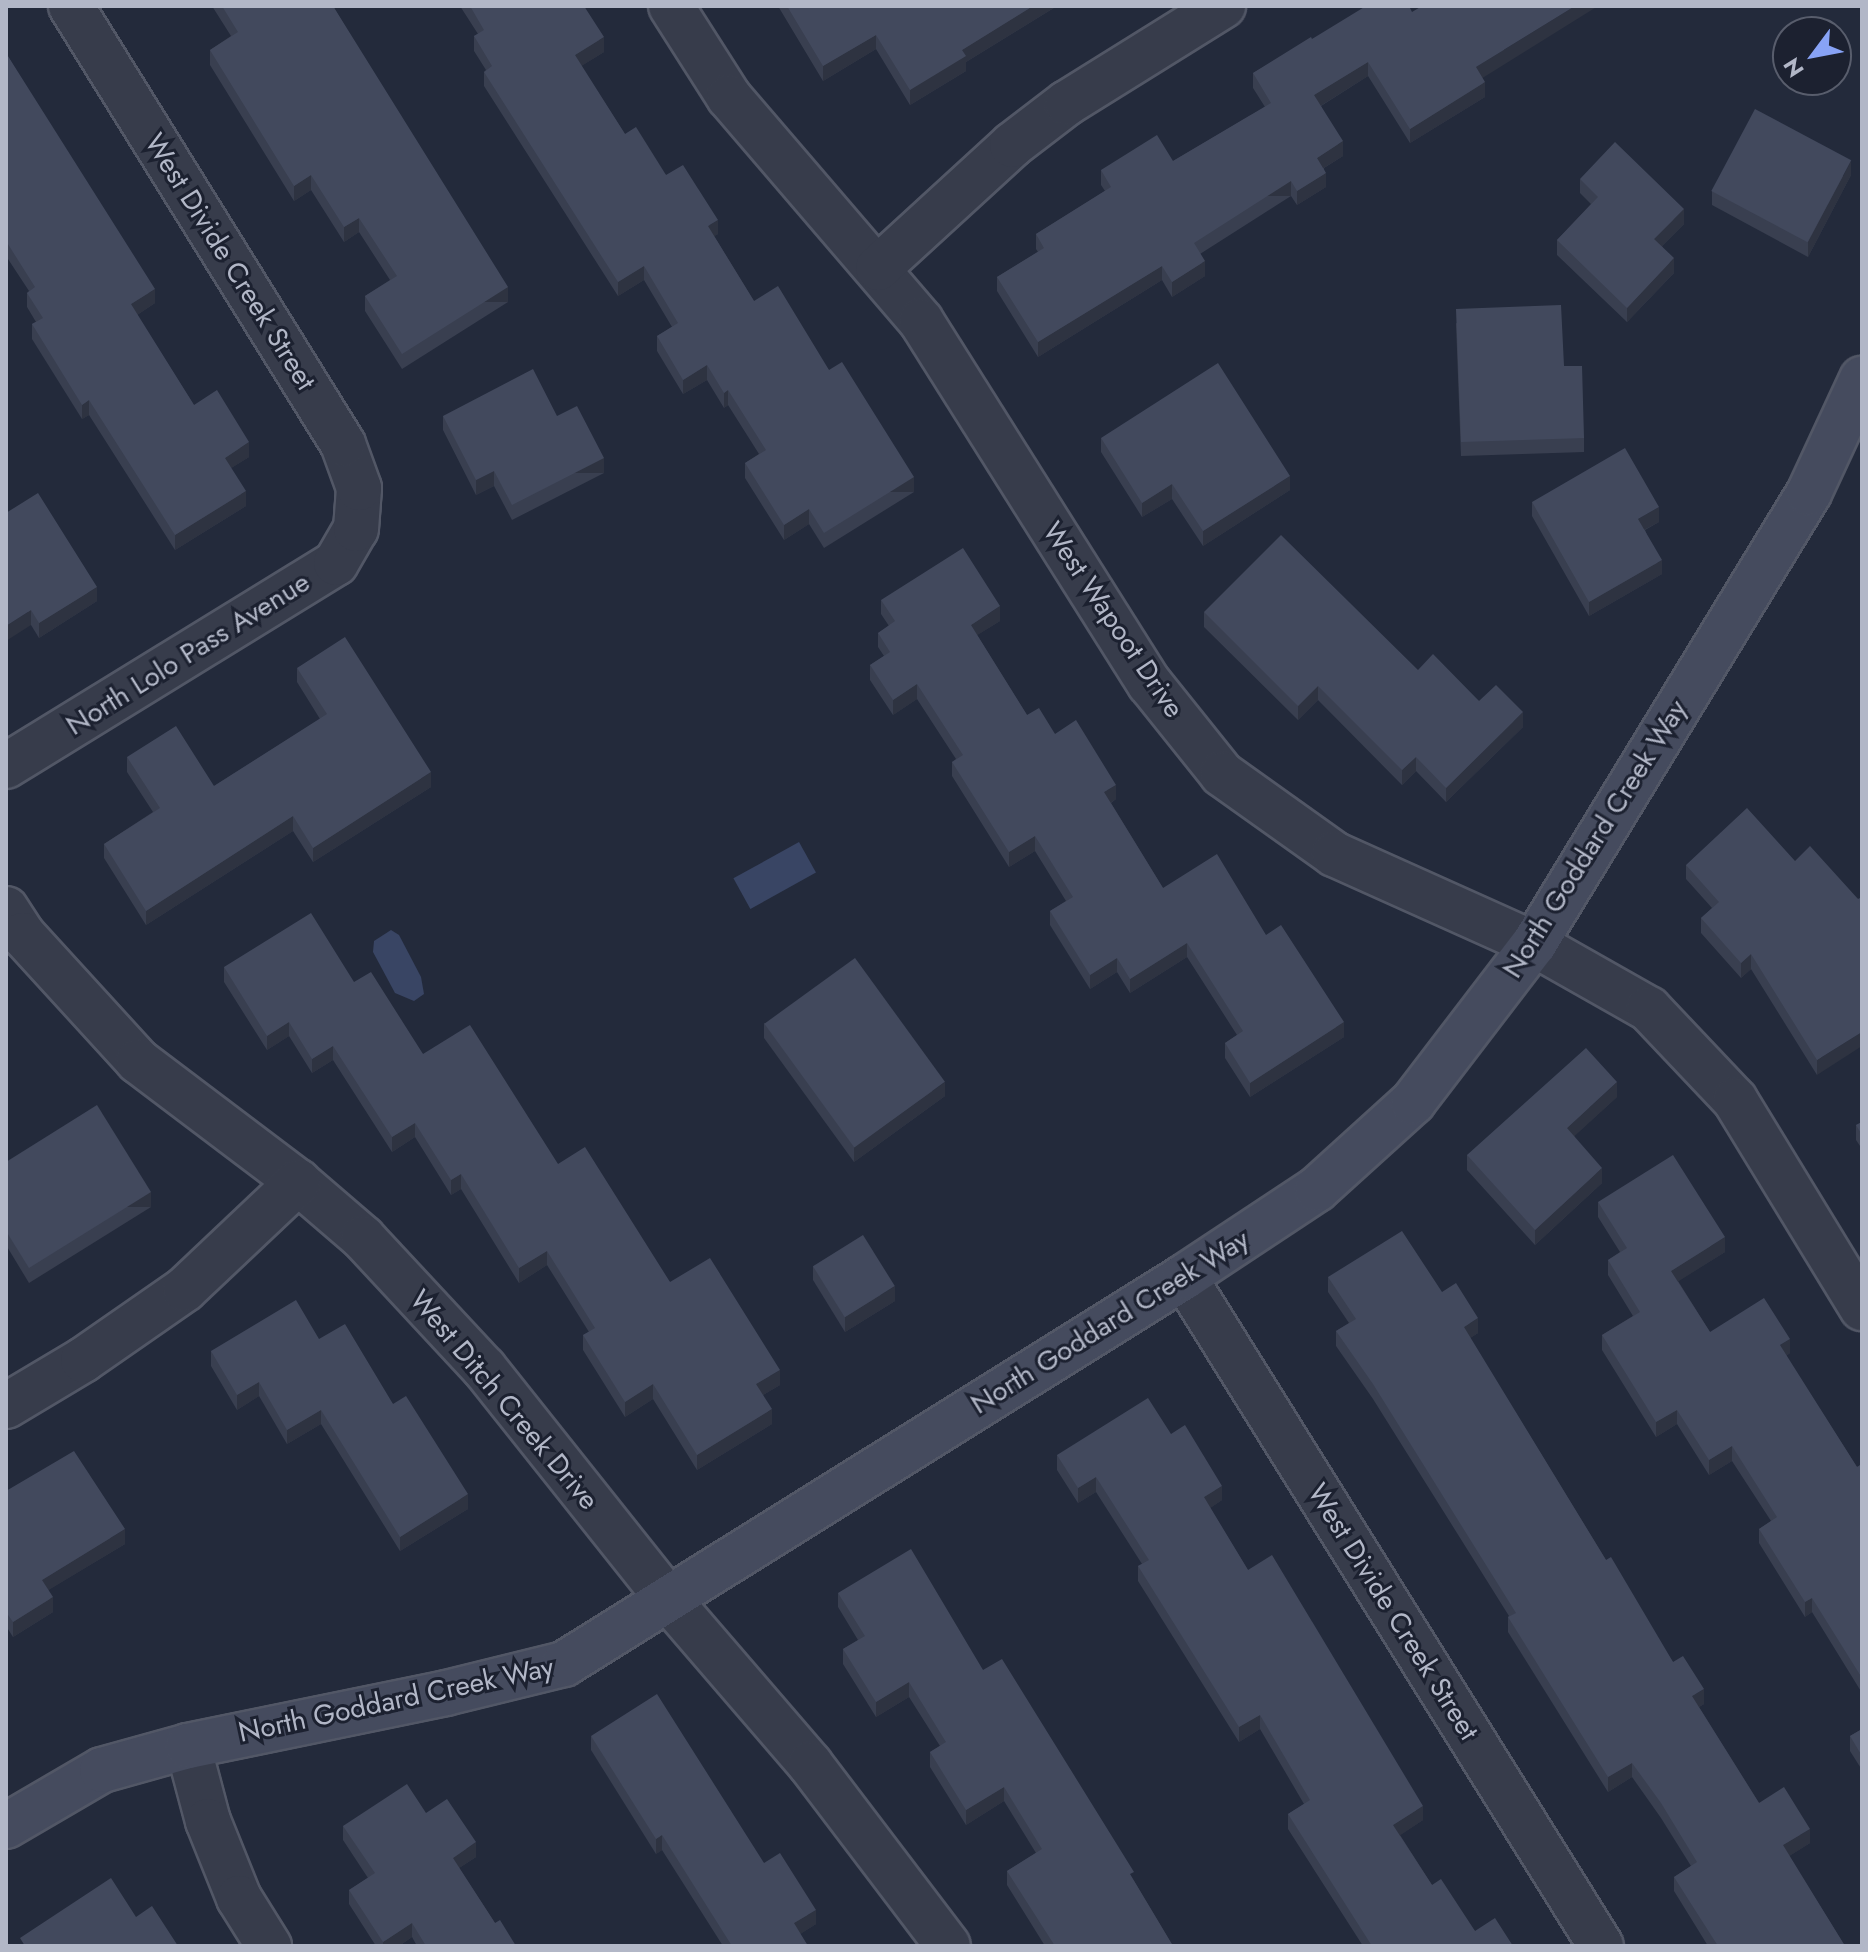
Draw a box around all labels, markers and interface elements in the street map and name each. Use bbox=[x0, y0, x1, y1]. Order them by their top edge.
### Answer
north arrow bbox=[1772, 16, 1852, 96]
text: N bbox=[1775, 52, 1812, 84]
street label: West Divide Creek Street bbox=[137, 128, 323, 396]
street label: West Wapoot Drive bbox=[1035, 516, 1191, 724]
street label: North Lolo Pass Avenue bbox=[60, 565, 316, 743]
street label: North Goddard Creek Way bbox=[1496, 694, 1694, 984]
street label: North Goddard Creek Way bbox=[965, 1223, 1255, 1421]
street label: West Ditch Creek Drive bbox=[402, 1283, 606, 1517]
street label: West Divide Creek Street bbox=[1300, 1478, 1486, 1746]
street label: North Goddard Creek Way bbox=[235, 1650, 557, 1750]

